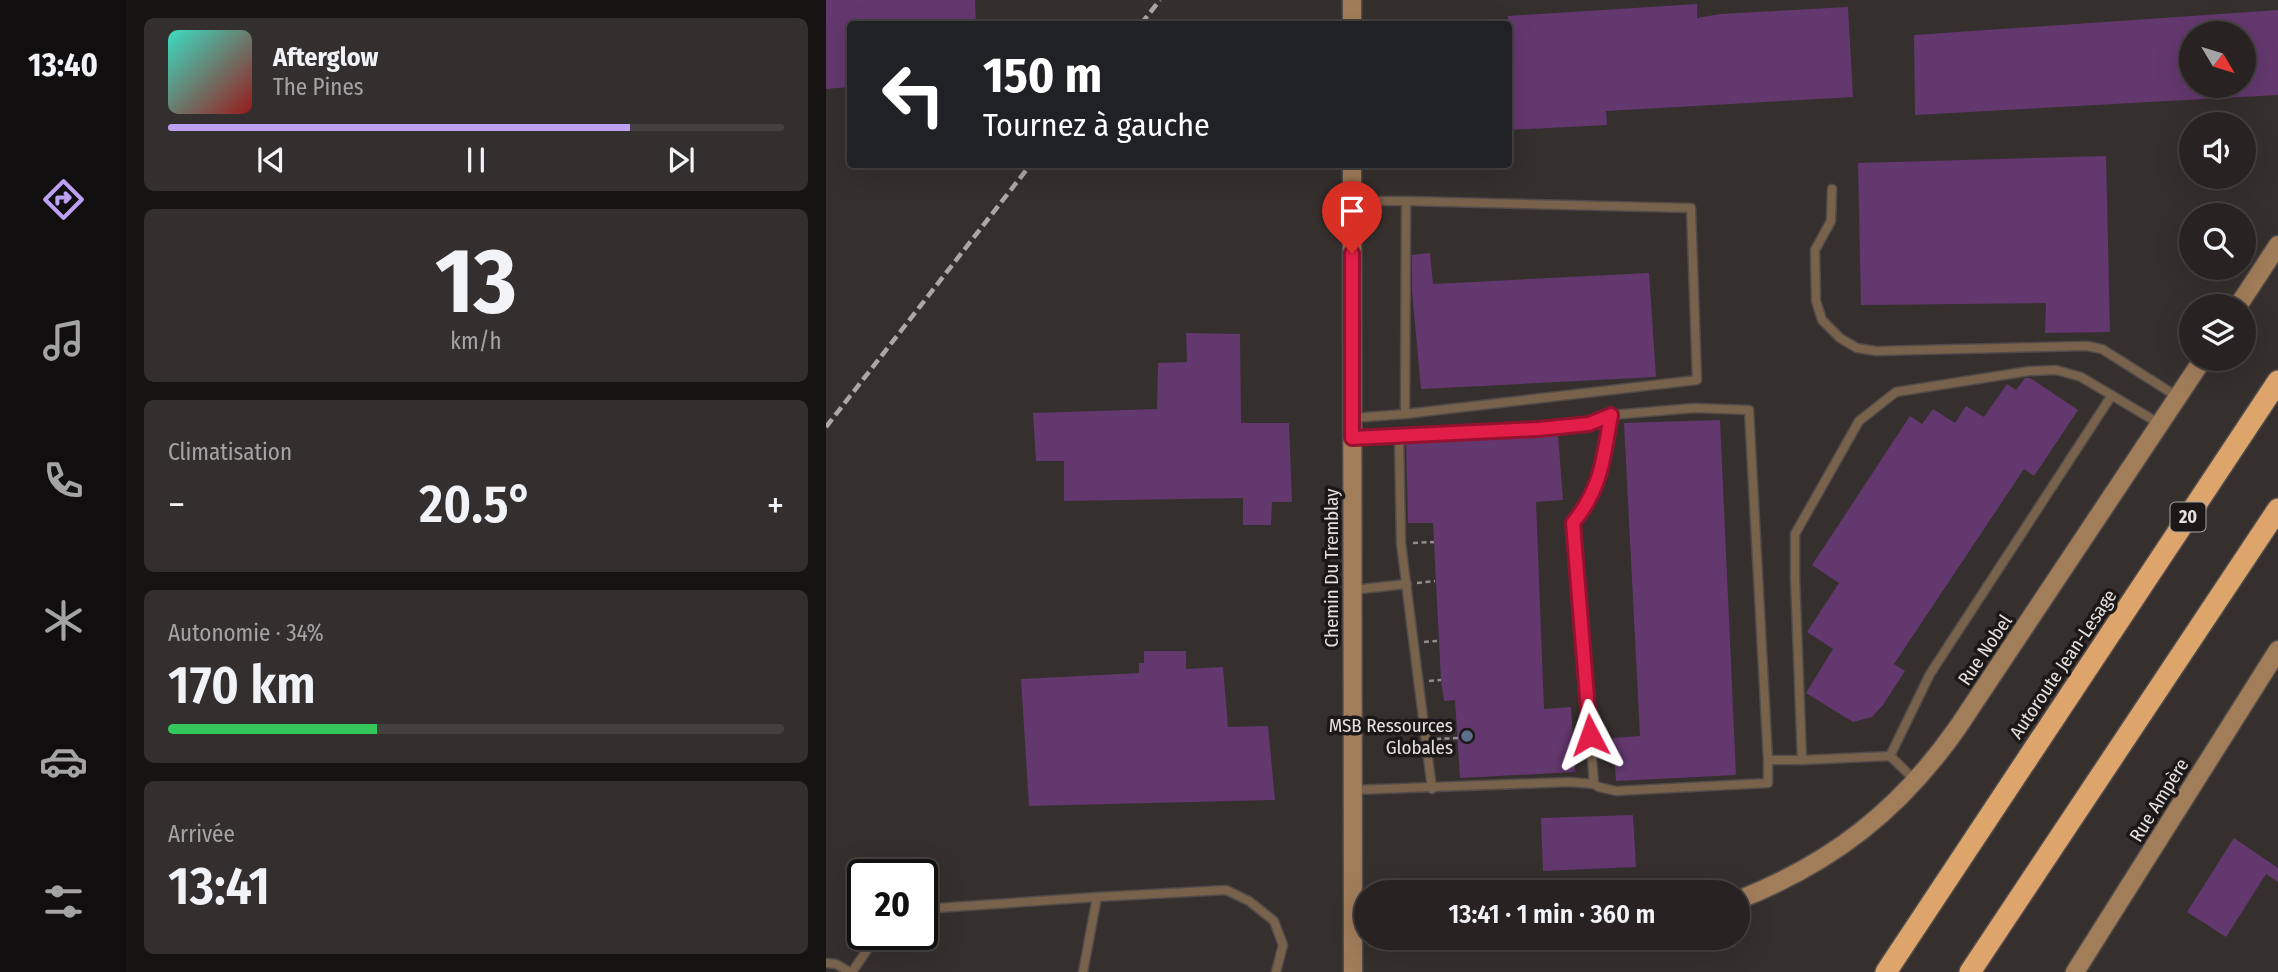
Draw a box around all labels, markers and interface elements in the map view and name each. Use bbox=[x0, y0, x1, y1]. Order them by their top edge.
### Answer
north arrow bbox=[2179, 21, 2256, 98]
map controls bbox=[2179, 21, 2256, 371]
text: Afterglow bbox=[273, 42, 378, 73]
text: 13:40 bbox=[28, 46, 98, 84]
text: 150 m bbox=[983, 46, 1102, 105]
icon: left bbox=[868, 49, 959, 140]
text: The Pines bbox=[273, 73, 364, 101]
text: Tournez à gauche bbox=[983, 106, 1210, 144]
button: sound bbox=[2179, 112, 2256, 189]
icon: previous bbox=[252, 141, 290, 179]
icon: pause bbox=[457, 141, 495, 179]
icon: next bbox=[662, 141, 700, 179]
icon: directions bbox=[39, 175, 88, 224]
pin bbox=[1322, 181, 1382, 253]
icon: arrive bbox=[1333, 192, 1371, 230]
button: search bbox=[2179, 203, 2256, 280]
text: 13 bbox=[435, 227, 517, 336]
button: layers bbox=[2179, 294, 2256, 371]
icon: music bbox=[39, 316, 88, 365]
text: km/h bbox=[450, 327, 502, 355]
text: Climatisation bbox=[168, 438, 292, 466]
icon: phone bbox=[39, 456, 88, 505]
text: 20.5° bbox=[419, 473, 533, 536]
text: − bbox=[168, 482, 185, 528]
text: + bbox=[767, 482, 784, 528]
street label: Chemin Du Tremblay bbox=[1320, 488, 1343, 648]
road number: 20 bbox=[2170, 503, 2206, 532]
street label: Autoroute Jean-Lesage bbox=[2005, 585, 2121, 743]
icon: climate bbox=[39, 596, 88, 645]
street label: Rue Nobel bbox=[1953, 610, 2017, 690]
text: Autonomie · 34% bbox=[168, 619, 324, 647]
text: 170 km bbox=[168, 654, 316, 717]
position arrow bbox=[1553, 698, 1627, 772]
place label: MSB Ressources Globales bbox=[1329, 714, 1453, 759]
marker: MSB Ressources Globales bbox=[1459, 728, 1475, 744]
icon: car bbox=[39, 737, 88, 786]
street label: Rue Ampère bbox=[2124, 754, 2194, 846]
text: Arrivée bbox=[168, 820, 235, 848]
text: 13:41 bbox=[168, 855, 270, 918]
speed limit sign: 20 bbox=[847, 859, 938, 950]
icon: filters bbox=[39, 877, 88, 926]
text: 13:41 · 1 min · 360 m bbox=[1449, 899, 1655, 930]

